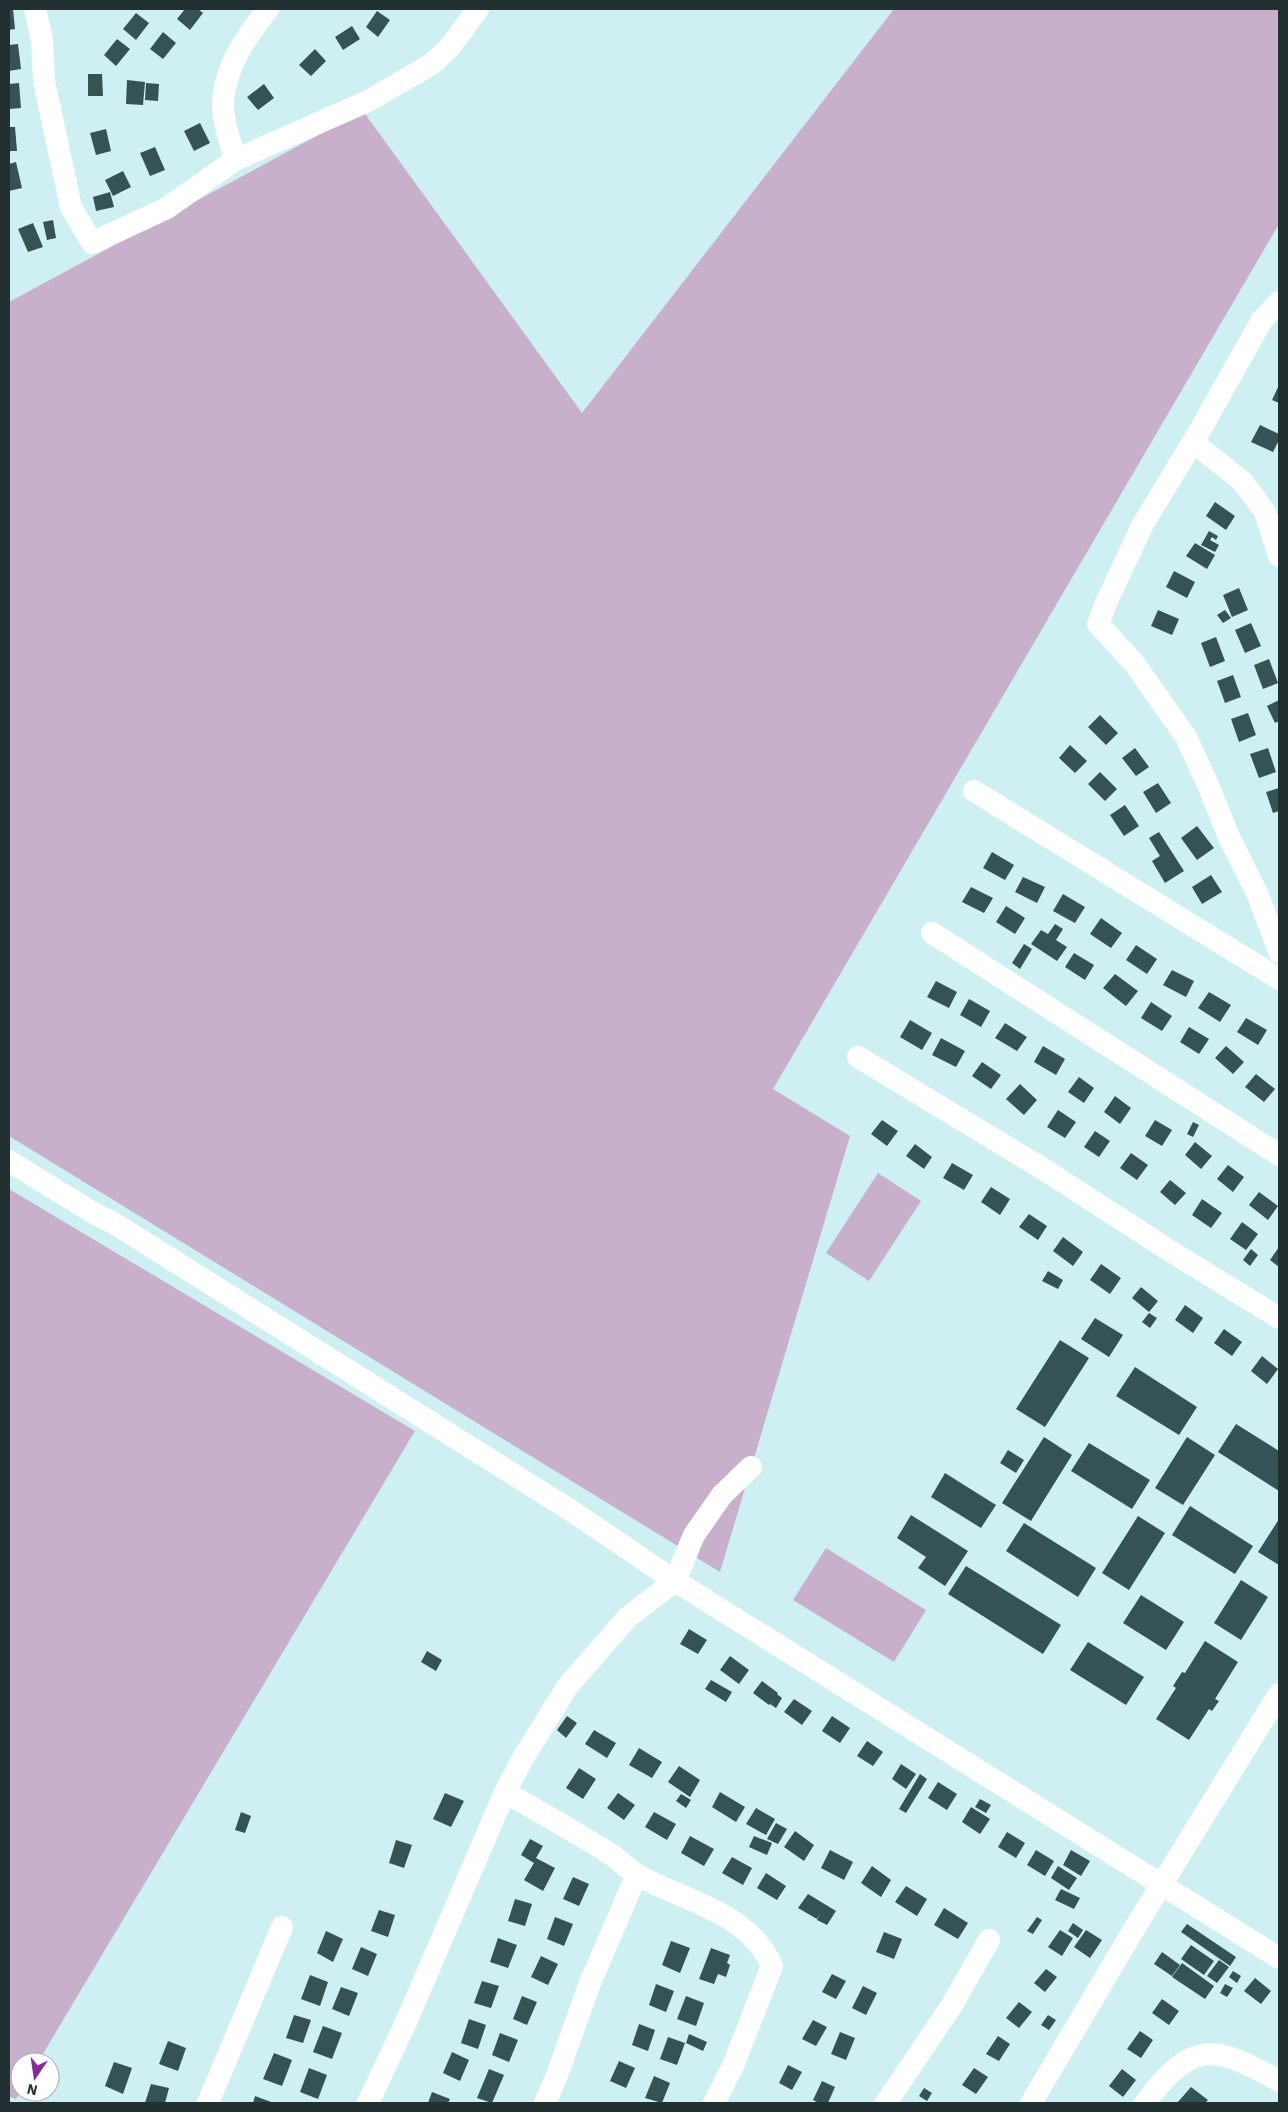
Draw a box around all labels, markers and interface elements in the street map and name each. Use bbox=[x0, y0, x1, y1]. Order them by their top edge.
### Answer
north arrow bbox=[10, 2052, 60, 2102]
text: N bbox=[25, 2080, 39, 2100]

